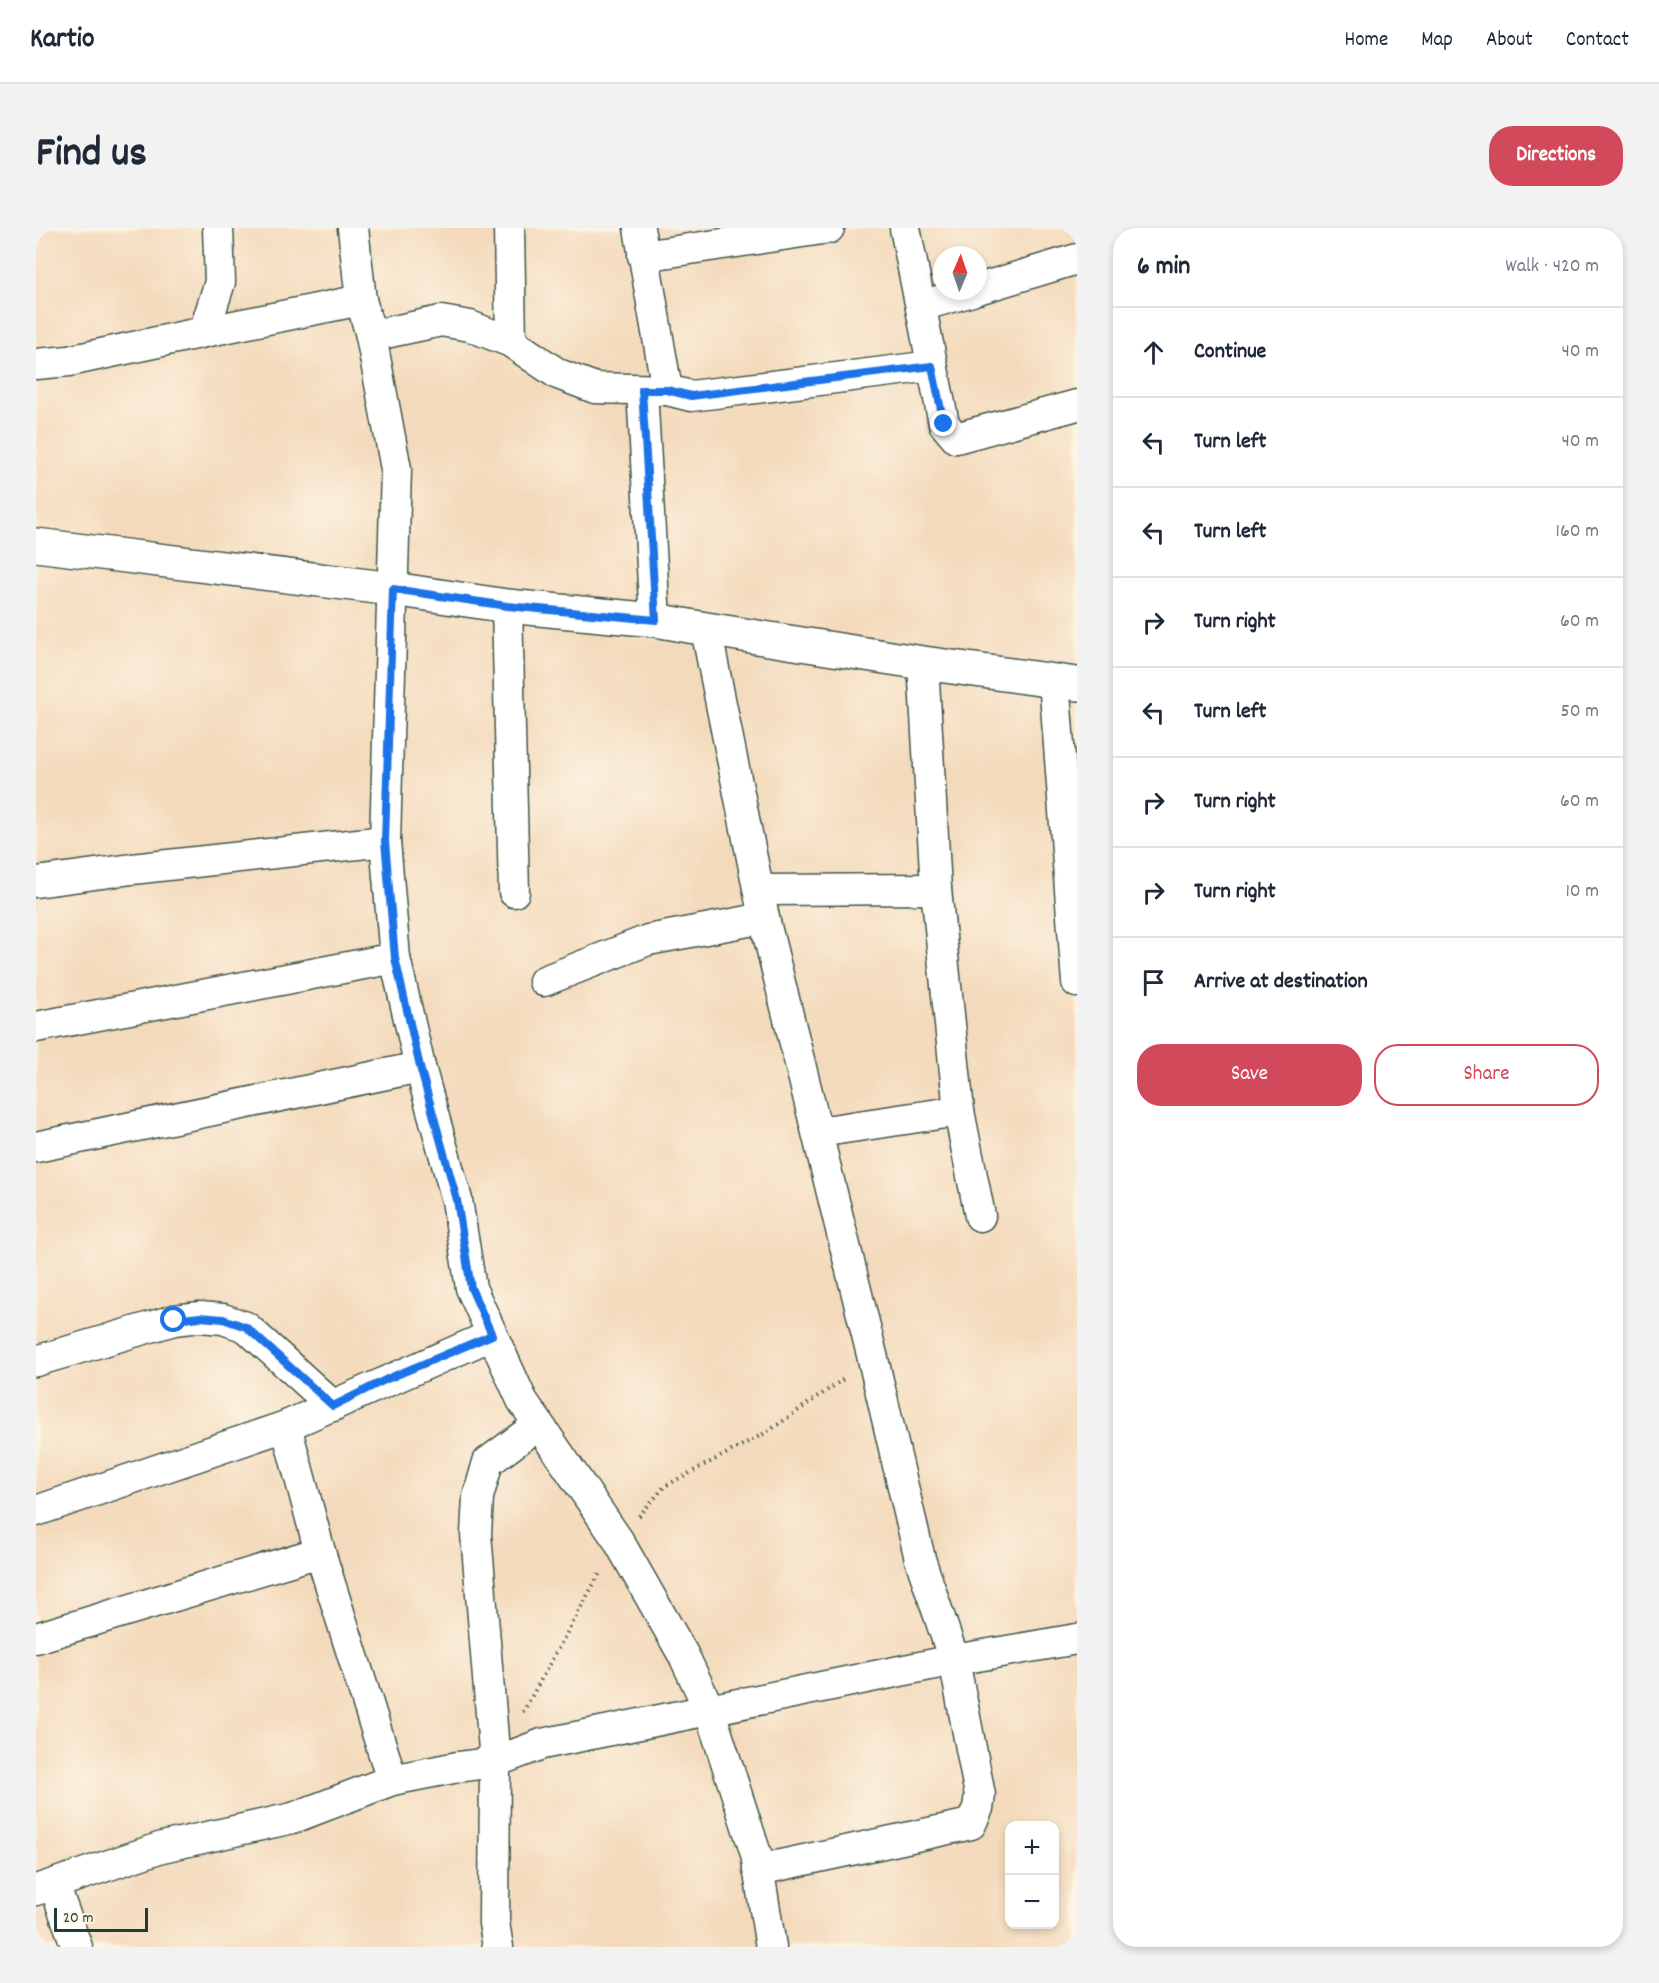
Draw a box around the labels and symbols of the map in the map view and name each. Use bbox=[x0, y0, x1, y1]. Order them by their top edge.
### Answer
north arrow bbox=[933, 246, 987, 300]
route end bbox=[930, 410, 956, 436]
route start bbox=[160, 1306, 186, 1332]
scale bar bbox=[54, 1905, 148, 1932]

